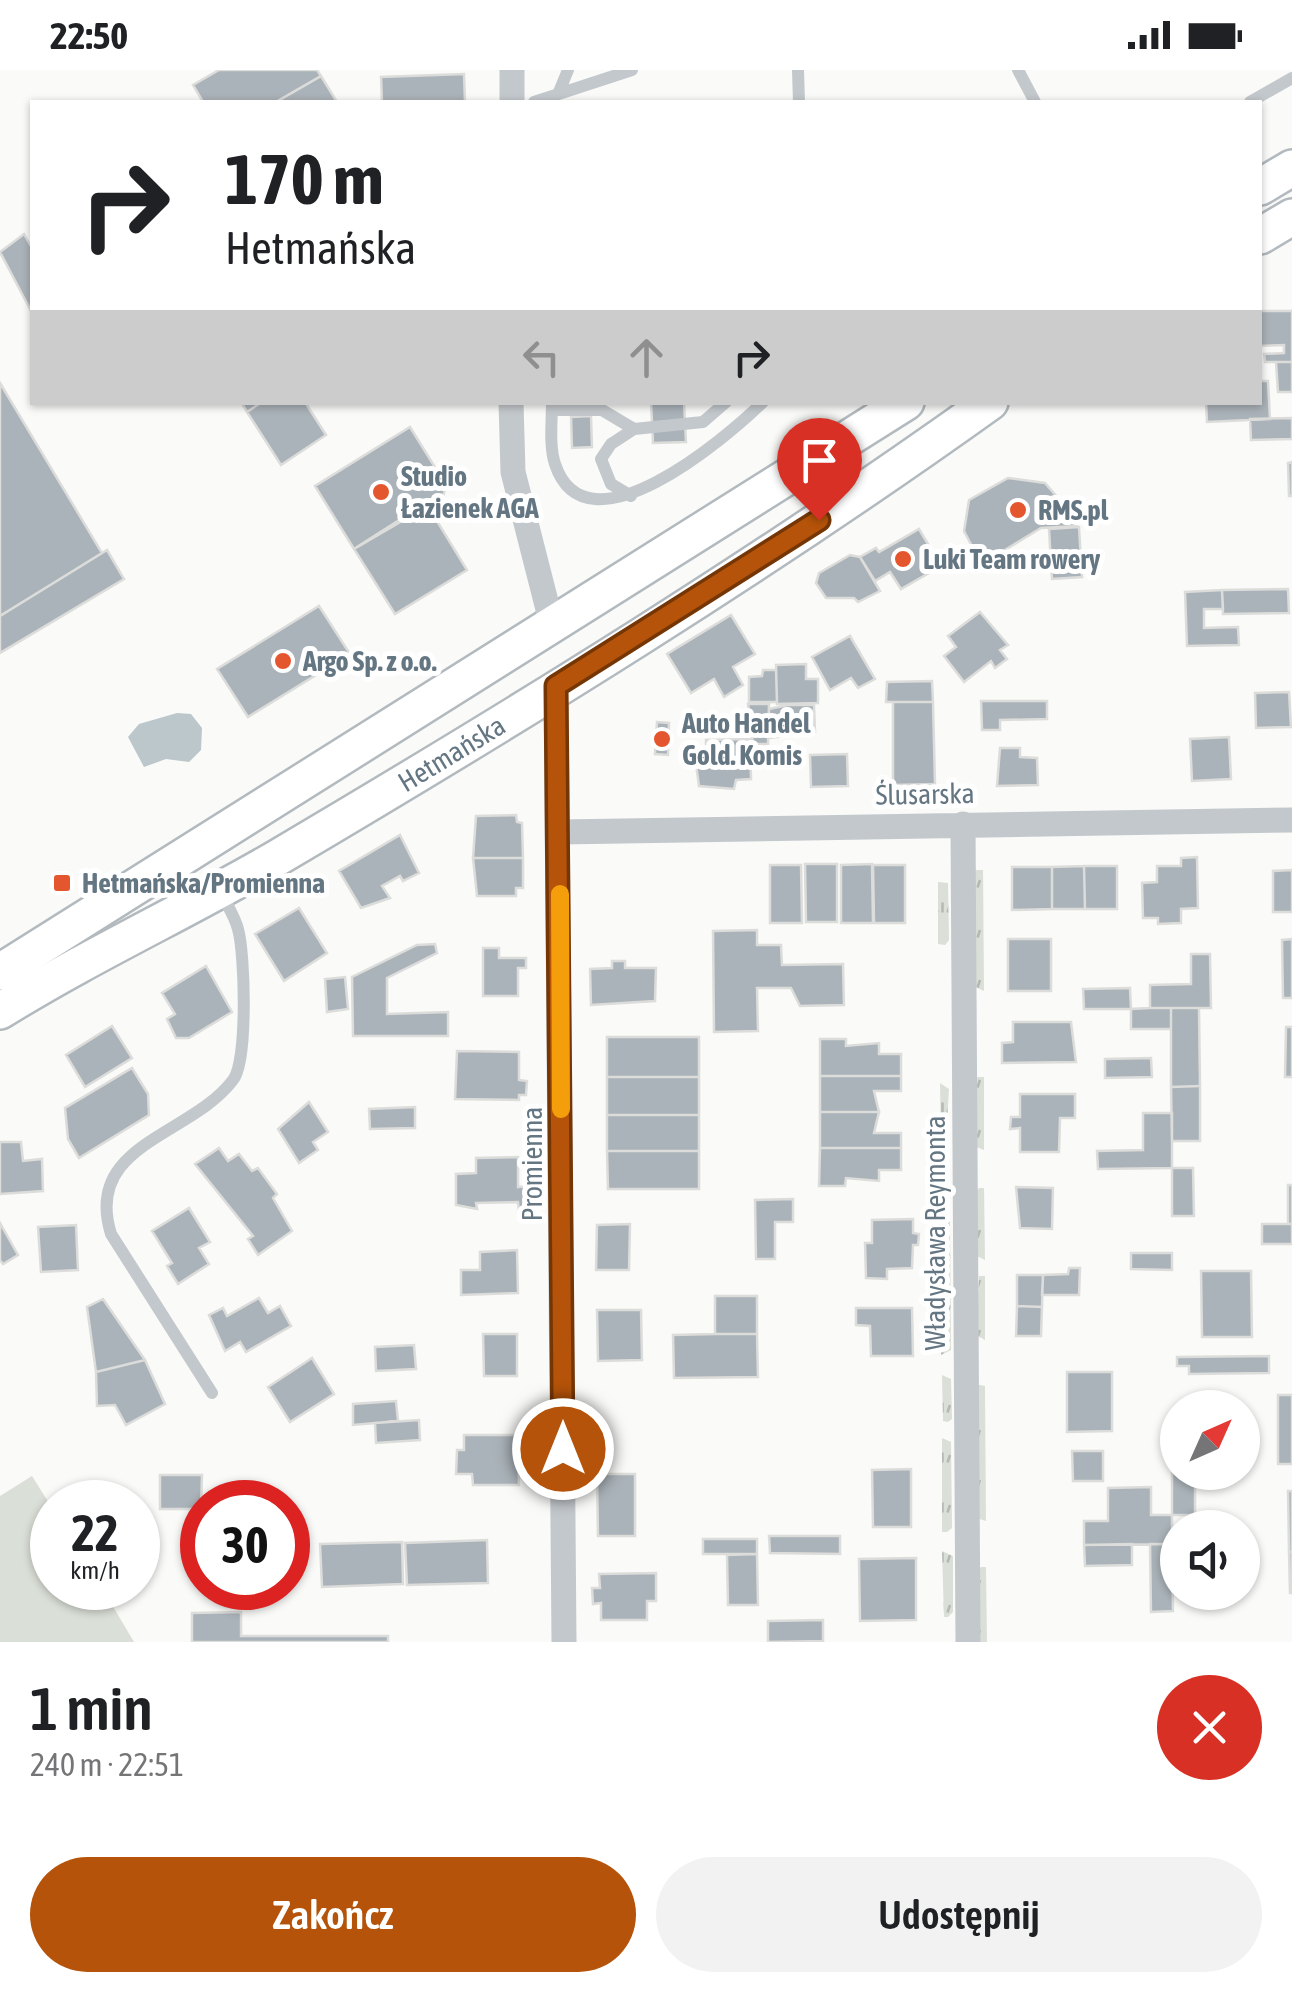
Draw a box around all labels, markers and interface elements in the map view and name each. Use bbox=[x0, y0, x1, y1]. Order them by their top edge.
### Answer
text: 22:50 bbox=[50, 14, 128, 57]
text: 170 m bbox=[225, 139, 384, 219]
icon: right bbox=[60, 140, 190, 270]
text: Hetmańska bbox=[225, 222, 416, 274]
icon: left bbox=[514, 330, 569, 385]
icon: ahead bbox=[619, 330, 674, 385]
icon: right bbox=[724, 330, 779, 385]
pin bbox=[777, 418, 862, 521]
icon: arrive bbox=[792, 433, 847, 488]
place label: Studio Łazienek AGA bbox=[401, 460, 539, 524]
marker: Studio Łazienek AGA bbox=[370, 481, 392, 503]
place label: RMS.pl bbox=[1038, 494, 1109, 526]
marker: RMS.pl bbox=[1007, 499, 1029, 521]
place label: Luki Team rowery bbox=[923, 543, 1101, 575]
marker: Luki Team rowery bbox=[892, 548, 914, 570]
place label: Argo Sp. z o.o. bbox=[302, 645, 437, 677]
marker: Argo Sp. z o.o. bbox=[272, 650, 294, 672]
place label: Auto Handel Gold. Komis bbox=[681, 707, 811, 771]
street label: Hetmańska bbox=[392, 709, 511, 798]
marker: Auto Handel Gold. Komis bbox=[651, 728, 673, 750]
street label: Ślusarska bbox=[875, 777, 975, 811]
place label: Hetmańska/Promienna bbox=[82, 867, 325, 899]
marker: Hetmańska/Promienna bbox=[51, 872, 73, 894]
street label: Promienna bbox=[516, 1107, 548, 1221]
street label: Władysława Reymonta bbox=[919, 1115, 951, 1351]
north arrow bbox=[1160, 1390, 1260, 1490]
map controls bbox=[1160, 1390, 1260, 1610]
position arrow bbox=[511, 1397, 615, 1501]
speed limit sign: 30 bbox=[180, 1480, 310, 1610]
text: 22 bbox=[71, 1504, 118, 1562]
button: sound bbox=[1160, 1510, 1260, 1610]
text: km/h bbox=[70, 1556, 120, 1584]
text: 1 min bbox=[30, 1674, 153, 1743]
button: close bbox=[1157, 1675, 1262, 1780]
text: 240 m · 22:51 bbox=[30, 1746, 184, 1783]
button: Zakończ bbox=[30, 1857, 636, 1972]
button: Udostępnij bbox=[656, 1857, 1262, 1972]

